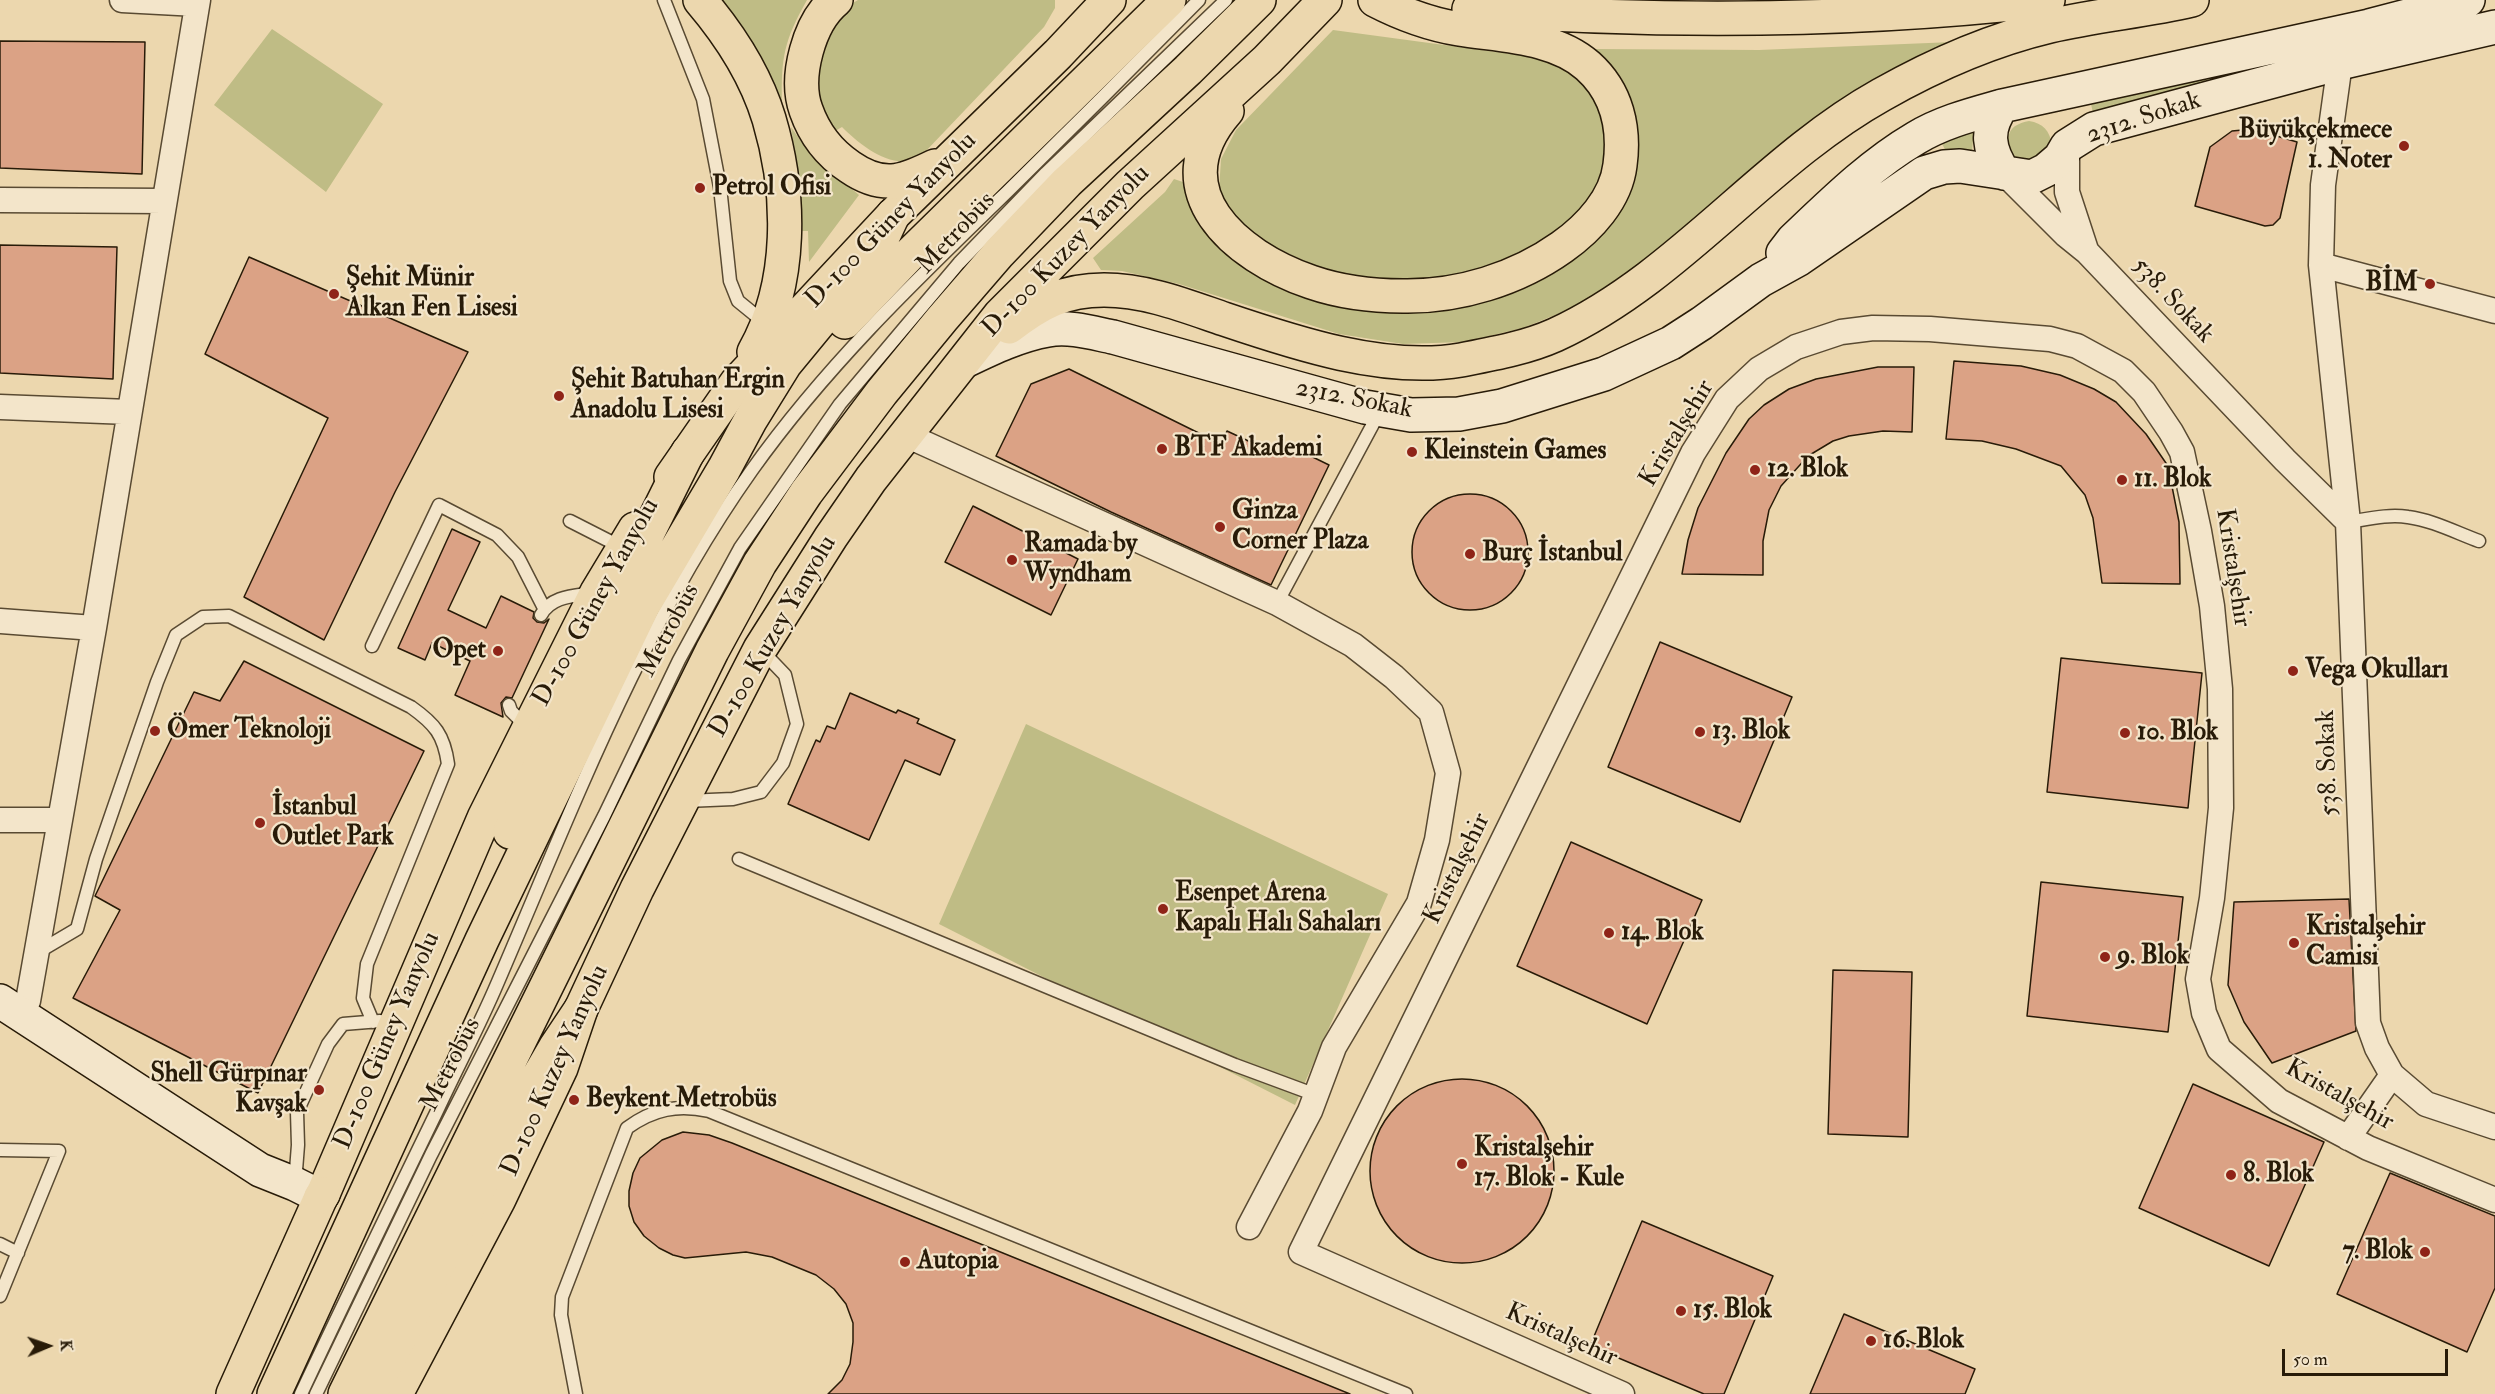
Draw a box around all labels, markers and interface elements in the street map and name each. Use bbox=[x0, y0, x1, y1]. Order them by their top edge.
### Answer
street label: 2312. Sokak bbox=[2083, 86, 2205, 152]
place label: Büyükçekmece 1. Noter bbox=[2239, 115, 2392, 176]
street label: D-100 Güney Yanyolu bbox=[800, 126, 984, 316]
marker: Büyükçekmece 1. Noter bbox=[2397, 139, 2411, 153]
street label: D-100 Kuzey Yanyolu bbox=[977, 159, 1157, 345]
place label: Petrol Ofisi bbox=[712, 172, 831, 204]
marker: Petrol Ofisi bbox=[693, 181, 707, 195]
street label: Metrobüs bbox=[911, 186, 1003, 282]
street label: 538. Sokak bbox=[2124, 251, 2220, 351]
place label: Şehit Münir Alkan Fen Lisesi bbox=[346, 263, 518, 324]
place label: BİM bbox=[2365, 268, 2418, 300]
marker: BİM bbox=[2423, 277, 2437, 291]
marker: Şehit Münir Alkan Fen Lisesi bbox=[327, 287, 341, 301]
place label: Şehit Batuhan Ergin Anadolu Lisesi bbox=[571, 365, 785, 426]
street label: 2312. Sokak bbox=[1293, 373, 1415, 427]
street label: Kristalşehir bbox=[1634, 375, 1722, 493]
marker: Şehit Batuhan Ergin Anadolu Lisesi bbox=[552, 389, 566, 403]
place label: BTF Akademi bbox=[1174, 433, 1322, 465]
place label: Kleinstein Games bbox=[1424, 436, 1606, 468]
marker: BTF Akademi bbox=[1155, 442, 1169, 456]
marker: Kleinstein Games bbox=[1405, 445, 1419, 459]
place label: 12. Blok bbox=[1767, 454, 1848, 486]
marker: 12. Blok bbox=[1748, 463, 1762, 477]
place label: 11. Blok bbox=[2134, 464, 2211, 496]
marker: 11. Blok bbox=[2115, 473, 2129, 487]
street label: D-100 Güney Yanyolu bbox=[527, 494, 667, 712]
place label: Ginza Corner Plaza bbox=[1232, 496, 1369, 558]
street label: Kristalşehir bbox=[2207, 507, 2257, 629]
marker: Ginza Corner Plaza bbox=[1213, 520, 1227, 534]
place label: Ramada by Wyndham bbox=[1024, 529, 1137, 590]
street label: D-100 Kuzey Yanyolu bbox=[703, 530, 845, 744]
place label: Burç İstanbul bbox=[1482, 538, 1623, 570]
marker: Burç İstanbul bbox=[1463, 547, 1477, 561]
marker: Ramada by Wyndham bbox=[1005, 553, 1019, 567]
street label: Metrobüs bbox=[632, 579, 708, 683]
place label: Opet bbox=[432, 635, 486, 667]
marker: Opet bbox=[491, 644, 505, 658]
place label: Vega Okulları bbox=[2305, 655, 2448, 687]
marker: Vega Okulları bbox=[2286, 664, 2300, 678]
street label: 538. Sokak bbox=[2312, 709, 2346, 817]
place label: Ömer Teknoloji bbox=[167, 715, 331, 747]
place label: 13. Blok bbox=[1712, 716, 1790, 748]
place label: 10. Blok bbox=[2137, 717, 2218, 749]
marker: Ömer Teknoloji bbox=[148, 724, 162, 738]
marker: 13. Blok bbox=[1693, 725, 1707, 739]
marker: 10. Blok bbox=[2118, 726, 2132, 740]
place label: İstanbul Outlet Park bbox=[272, 792, 394, 854]
street label: Kristalşehir bbox=[1418, 808, 1498, 930]
marker: İstanbul Outlet Park bbox=[253, 816, 267, 830]
place label: Esenpet Arena Kapalı Halı Sahaları bbox=[1175, 878, 1381, 940]
marker: Esenpet Arena Kapalı Halı Sahaları bbox=[1156, 902, 1170, 916]
place label: Kristalşehir Camisi bbox=[2306, 912, 2425, 974]
place label: 14. Blok bbox=[1621, 917, 1704, 949]
marker: 14. Blok bbox=[1602, 926, 1616, 940]
street label: D-100 Güney Yanyolu bbox=[328, 928, 448, 1154]
marker: Kristalşehir Camisi bbox=[2287, 936, 2301, 950]
place label: 9. Blok bbox=[2117, 941, 2189, 973]
marker: 9. Blok bbox=[2098, 950, 2112, 964]
street label: D-100 Kuzey Yanyolu bbox=[495, 961, 617, 1181]
street label: Metrobüs bbox=[415, 1013, 489, 1117]
street label: Kristalşehir bbox=[2279, 1053, 2399, 1139]
place label: Shell Gürpınar Kavşak bbox=[150, 1059, 307, 1120]
marker: Shell Gürpınar Kavşak bbox=[312, 1083, 326, 1097]
place label: Beykent Metrobüs bbox=[586, 1084, 777, 1116]
marker: Beykent Metrobüs bbox=[567, 1093, 581, 1107]
place label: Kristalşehir 17. Blok - Kule bbox=[1474, 1133, 1624, 1194]
marker: Kristalşehir 17. Blok - Kule bbox=[1455, 1157, 1469, 1171]
place label: 8. Blok bbox=[2243, 1159, 2314, 1191]
marker: 8. Blok bbox=[2224, 1168, 2238, 1182]
place label: 7. Blok bbox=[2343, 1236, 2413, 1268]
marker: 7. Blok bbox=[2418, 1245, 2432, 1259]
place label: Autopia bbox=[917, 1246, 998, 1278]
marker: Autopia bbox=[898, 1255, 912, 1269]
place label: 15. Blok bbox=[1693, 1295, 1772, 1327]
street label: Kristalşehir bbox=[1500, 1297, 1622, 1375]
marker: 15. Blok bbox=[1674, 1304, 1688, 1318]
north arrow bbox=[18, 1316, 78, 1376]
place label: 16. Blok bbox=[1883, 1325, 1964, 1357]
marker: 16. Blok bbox=[1864, 1334, 1878, 1348]
scale bar bbox=[2285, 1337, 2452, 1375]
text: K bbox=[56, 1339, 76, 1351]
text: 50 m bbox=[2293, 1348, 2328, 1371]

